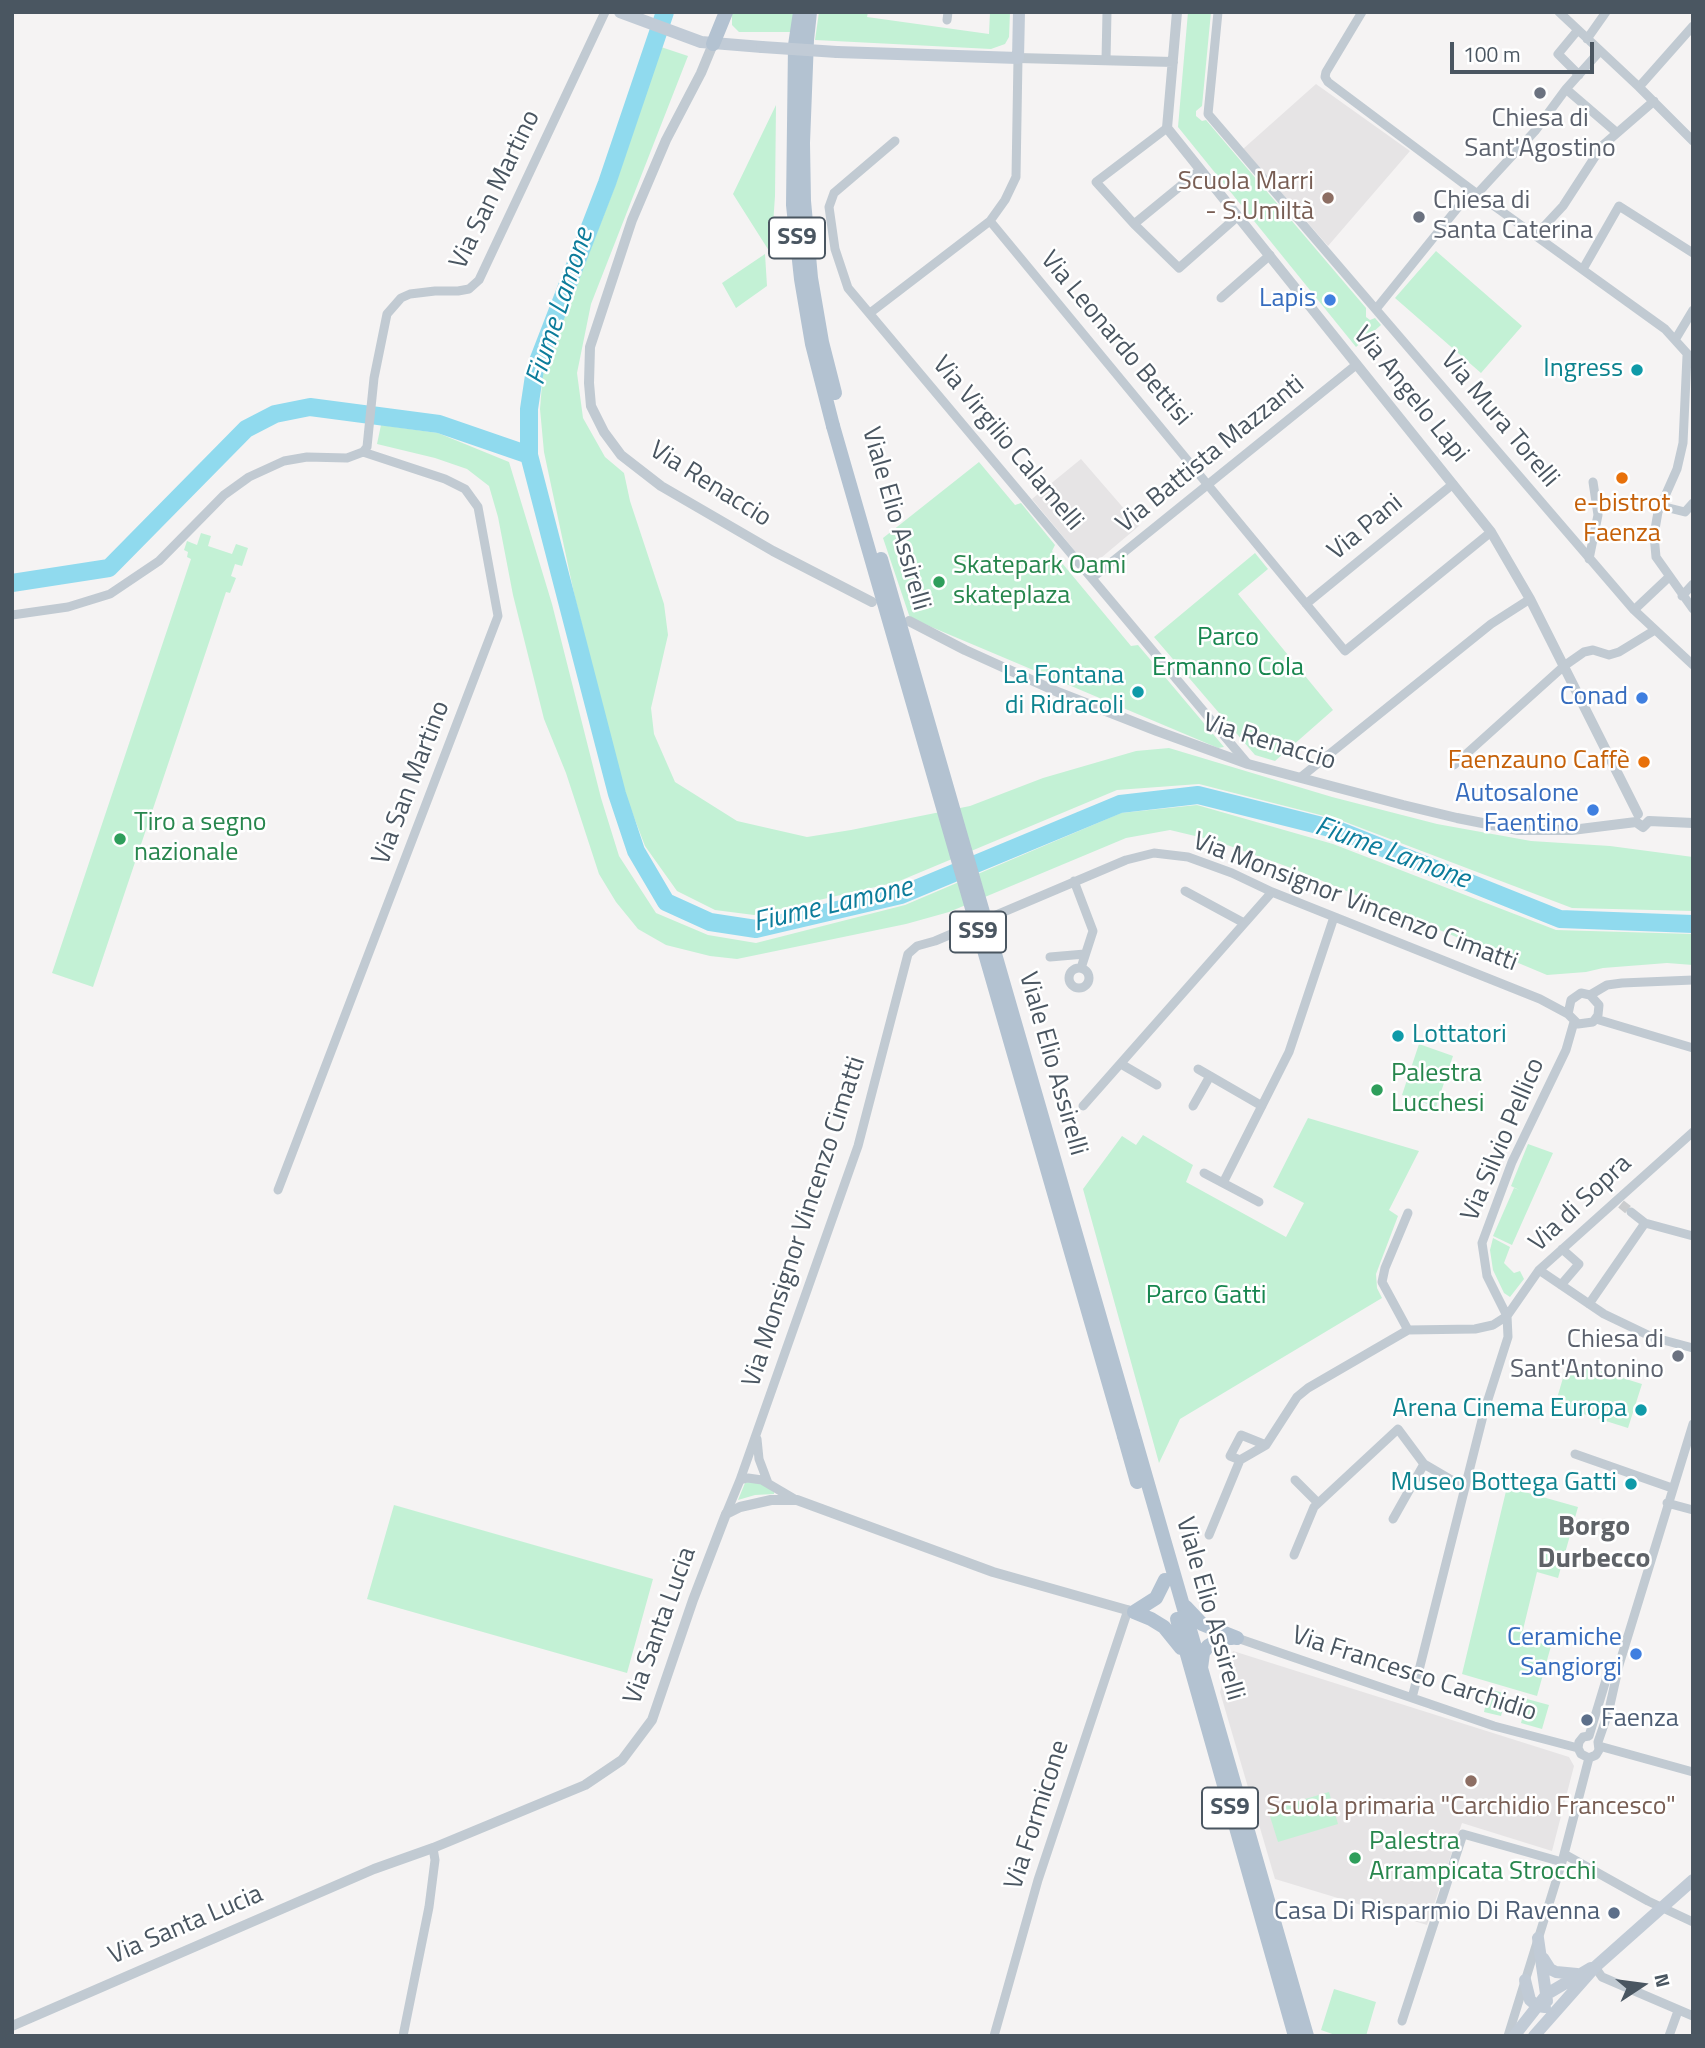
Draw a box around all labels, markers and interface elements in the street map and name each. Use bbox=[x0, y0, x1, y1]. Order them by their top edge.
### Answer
scale bar bbox=[1453, 28, 1596, 72]
text: 100 m bbox=[1463, 38, 1520, 70]
marker: Chiesa di Sant'Agostino bbox=[1532, 85, 1548, 101]
place label: Chiesa di Sant'Agostino bbox=[1464, 104, 1616, 166]
street label: Via San Martino bbox=[444, 106, 548, 274]
place label: Scuola Marri - S.Umiltà bbox=[1178, 167, 1314, 228]
place label: Chiesa di Santa Caterina bbox=[1433, 186, 1593, 248]
marker: Scuola Marri - S.Umiltà bbox=[1320, 190, 1336, 206]
marker: Chiesa di Santa Caterina bbox=[1411, 209, 1427, 225]
road number: SS9 bbox=[769, 218, 825, 258]
water label: Fiume Lamone bbox=[520, 225, 602, 389]
street label: Via Leonardo Bettisi bbox=[1033, 245, 1197, 433]
place label: Lapis bbox=[1259, 284, 1316, 316]
marker: Lapis bbox=[1322, 292, 1338, 308]
street label: Via Angelo Lapi bbox=[1346, 321, 1474, 469]
street label: Via Mura Torelli bbox=[1433, 346, 1565, 494]
street label: Via Virgilio Calamelli bbox=[925, 350, 1089, 538]
place label: Ingress bbox=[1543, 354, 1623, 386]
marker: Ingress bbox=[1629, 362, 1645, 378]
street label: Via Battista Mazzanti bbox=[1111, 370, 1311, 540]
street label: Viale Elio Assirelli bbox=[854, 424, 936, 614]
street label: Via Renaccio bbox=[643, 435, 777, 535]
marker: e-bistrot Faenza bbox=[1614, 470, 1630, 486]
street label: Via Pani bbox=[1322, 488, 1410, 568]
place label: e-bistrot Faenza bbox=[1574, 489, 1670, 550]
place label: Skatepark Oami skateplaza bbox=[953, 551, 1126, 612]
marker: Skatepark Oami skateplaza bbox=[931, 574, 947, 590]
park label: Parco Ermanno Cola bbox=[1152, 623, 1304, 684]
place label: La Fontana di Ridracoli bbox=[1003, 661, 1124, 722]
place label: Conad bbox=[1560, 682, 1628, 714]
marker: La Fontana di Ridracoli bbox=[1130, 684, 1146, 700]
marker: Conad bbox=[1634, 690, 1650, 706]
street label: Via San Martino bbox=[366, 697, 458, 869]
street label: Via Renaccio bbox=[1199, 708, 1339, 778]
place label: Faenzauno Caffè bbox=[1448, 746, 1630, 778]
marker: Faenzauno Caffè bbox=[1636, 754, 1652, 770]
place label: Autosalone Faentino bbox=[1455, 779, 1579, 840]
marker: Autosalone Faentino bbox=[1585, 802, 1601, 818]
place label: Tiro a segno nazionale bbox=[134, 808, 267, 870]
water label: Fiume Lamone bbox=[1310, 810, 1474, 898]
street label: Via Monsignor Vincenzo Cimatti bbox=[1188, 827, 1522, 979]
marker: Tiro a segno nazionale bbox=[112, 831, 128, 847]
water label: Fiume Lamone bbox=[750, 871, 916, 941]
road number: SS9 bbox=[950, 912, 1006, 952]
street label: Viale Elio Assirelli bbox=[1011, 969, 1093, 1159]
place label: Lottatori bbox=[1412, 1020, 1507, 1052]
marker: Lottatori bbox=[1390, 1028, 1406, 1044]
street label: Via Monsignor Vincenzo Cimatti bbox=[737, 1053, 873, 1391]
street label: Via Silvio Pellico bbox=[1456, 1054, 1552, 1226]
place label: Palestra Lucchesi bbox=[1391, 1059, 1485, 1120]
marker: Palestra Lucchesi bbox=[1369, 1082, 1385, 1098]
street label: Via di Sopra bbox=[1523, 1149, 1639, 1259]
park label: Parco Gatti bbox=[1146, 1281, 1266, 1313]
place label: Chiesa di Sant'Antonino bbox=[1510, 1325, 1664, 1386]
marker: Chiesa di Sant'Antonino bbox=[1670, 1348, 1686, 1364]
place label: Arena Cinema Europa bbox=[1392, 1394, 1627, 1426]
marker: Arena Cinema Europa bbox=[1633, 1402, 1649, 1418]
place label: Museo Bottega Gatti bbox=[1391, 1468, 1617, 1500]
marker: Museo Bottega Gatti bbox=[1623, 1476, 1639, 1492]
district label: Borgo Durbecco bbox=[1538, 1511, 1650, 1577]
street label: Viale Elio Assirelli bbox=[1168, 1514, 1250, 1704]
street label: Via Santa Lucia bbox=[618, 1543, 704, 1709]
street label: Via Francesco Carchidio bbox=[1288, 1621, 1540, 1729]
place label: Ceramiche Sangiorgi bbox=[1507, 1623, 1622, 1684]
marker: Ceramiche Sangiorgi bbox=[1628, 1646, 1644, 1662]
place label: Faenza bbox=[1601, 1704, 1679, 1736]
marker: Faenza bbox=[1579, 1712, 1595, 1728]
street label: Via Formicone bbox=[999, 1737, 1077, 1893]
marker: Scuola primaria "Carchidio Francesco" bbox=[1463, 1773, 1479, 1789]
road number: SS9 bbox=[1202, 1788, 1258, 1828]
place label: Scuola primaria "Carchidio Francesco" bbox=[1266, 1792, 1676, 1824]
place label: Palestra Arrampicata Strocchi bbox=[1369, 1827, 1596, 1888]
marker: Palestra Arrampicata Strocchi bbox=[1347, 1850, 1363, 1866]
street label: Via Santa Lucia bbox=[104, 1879, 268, 1973]
place label: Casa Di Risparmio Di Ravenna bbox=[1274, 1897, 1600, 1929]
marker: Casa Di Risparmio Di Ravenna bbox=[1606, 1905, 1622, 1921]
north arrow bbox=[1607, 1950, 1677, 2020]
text: N bbox=[1647, 1970, 1679, 1990]

